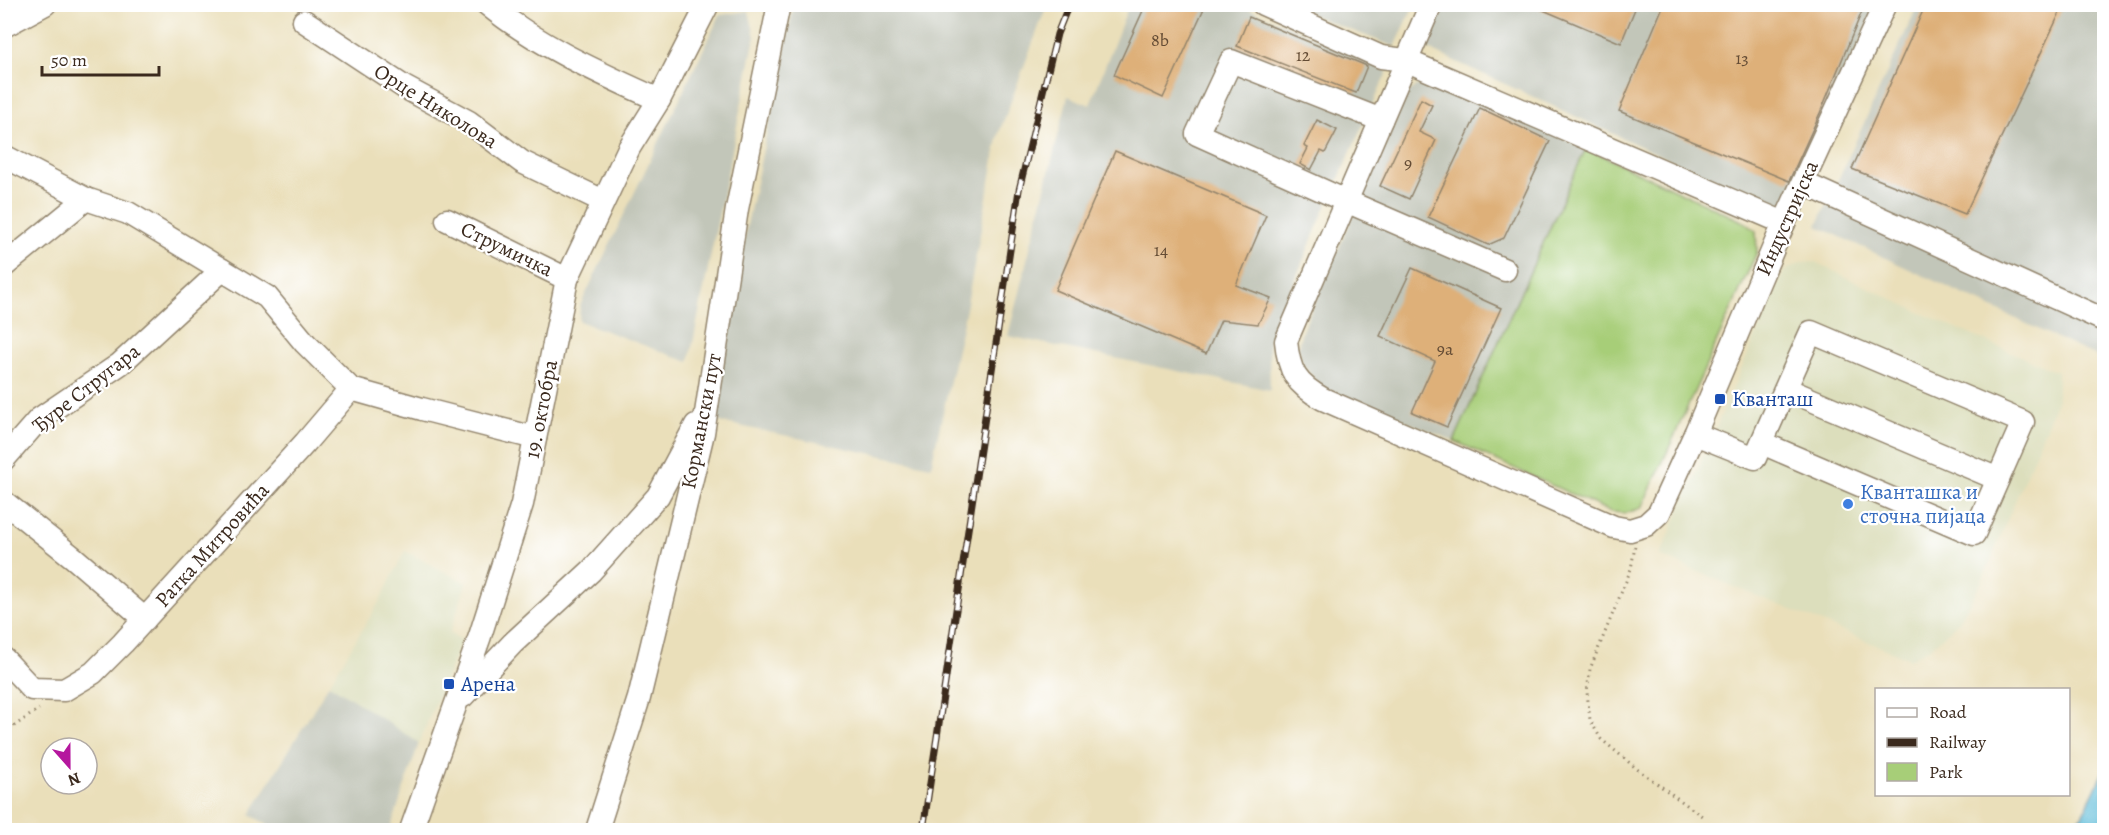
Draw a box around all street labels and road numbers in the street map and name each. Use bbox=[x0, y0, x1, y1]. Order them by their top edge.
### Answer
street label: Орце Николова bbox=[369, 57, 503, 155]
street label: Индустријска bbox=[1749, 156, 1825, 280]
street label: Струмичка bbox=[456, 215, 558, 283]
street label: Ђуре Стругара bbox=[26, 337, 146, 439]
street label: Кормански пут bbox=[674, 351, 728, 491]
street label: 19. октобра bbox=[518, 357, 564, 461]
street label: Ратка Митровића bbox=[149, 476, 276, 613]

